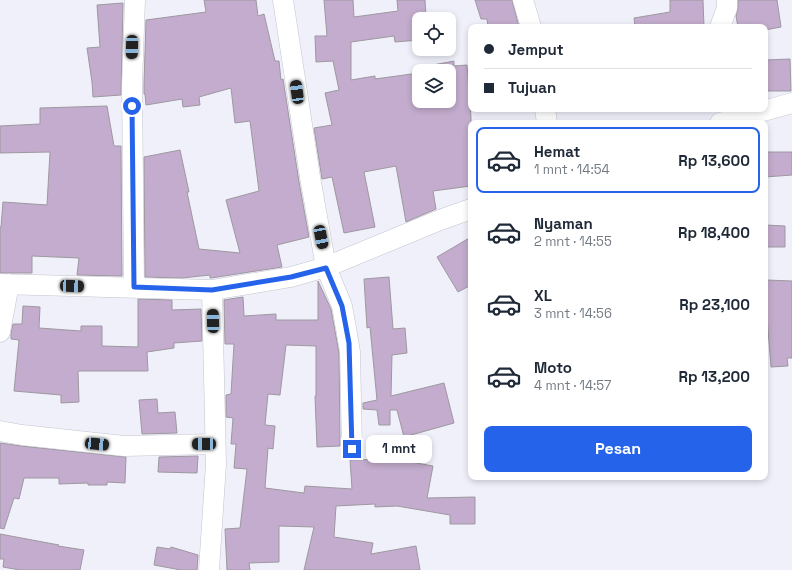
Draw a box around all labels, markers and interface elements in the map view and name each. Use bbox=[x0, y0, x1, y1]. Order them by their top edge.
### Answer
map controls bbox=[412, 12, 456, 108]
button: locate bbox=[412, 12, 456, 56]
car bbox=[126, 35, 138, 59]
text: Jemput bbox=[508, 40, 564, 59]
button: layers bbox=[412, 64, 456, 108]
text: Tujuan bbox=[508, 78, 556, 97]
car bbox=[289, 79, 305, 105]
route start bbox=[123, 97, 141, 115]
icon: car bbox=[486, 142, 522, 178]
text: Hemat bbox=[534, 142, 580, 161]
text: Rp 13,600 bbox=[678, 151, 750, 170]
text: 1 mnt · 14:54 bbox=[534, 161, 610, 178]
icon: car bbox=[486, 214, 522, 250]
text: Nyaman bbox=[534, 214, 593, 233]
text: Rp 18,400 bbox=[678, 223, 750, 242]
car bbox=[313, 224, 329, 250]
text: 2 mnt · 14:55 bbox=[534, 233, 612, 250]
car bbox=[60, 280, 84, 292]
icon: car bbox=[486, 286, 522, 322]
text: XL bbox=[534, 286, 552, 305]
text: Rp 23,100 bbox=[679, 295, 750, 314]
text: 3 mnt · 14:56 bbox=[534, 305, 612, 322]
car bbox=[207, 309, 219, 333]
icon: car bbox=[486, 358, 522, 394]
text: Moto bbox=[534, 358, 572, 377]
text: Rp 13,200 bbox=[678, 367, 750, 386]
text: 4 mnt · 14:57 bbox=[534, 377, 611, 394]
button: Pesan bbox=[484, 426, 752, 472]
callout: 1 mnt bbox=[366, 435, 432, 463]
car bbox=[85, 437, 109, 451]
car bbox=[192, 438, 216, 450]
route end bbox=[343, 440, 361, 458]
text: 1 mnt bbox=[382, 440, 416, 457]

